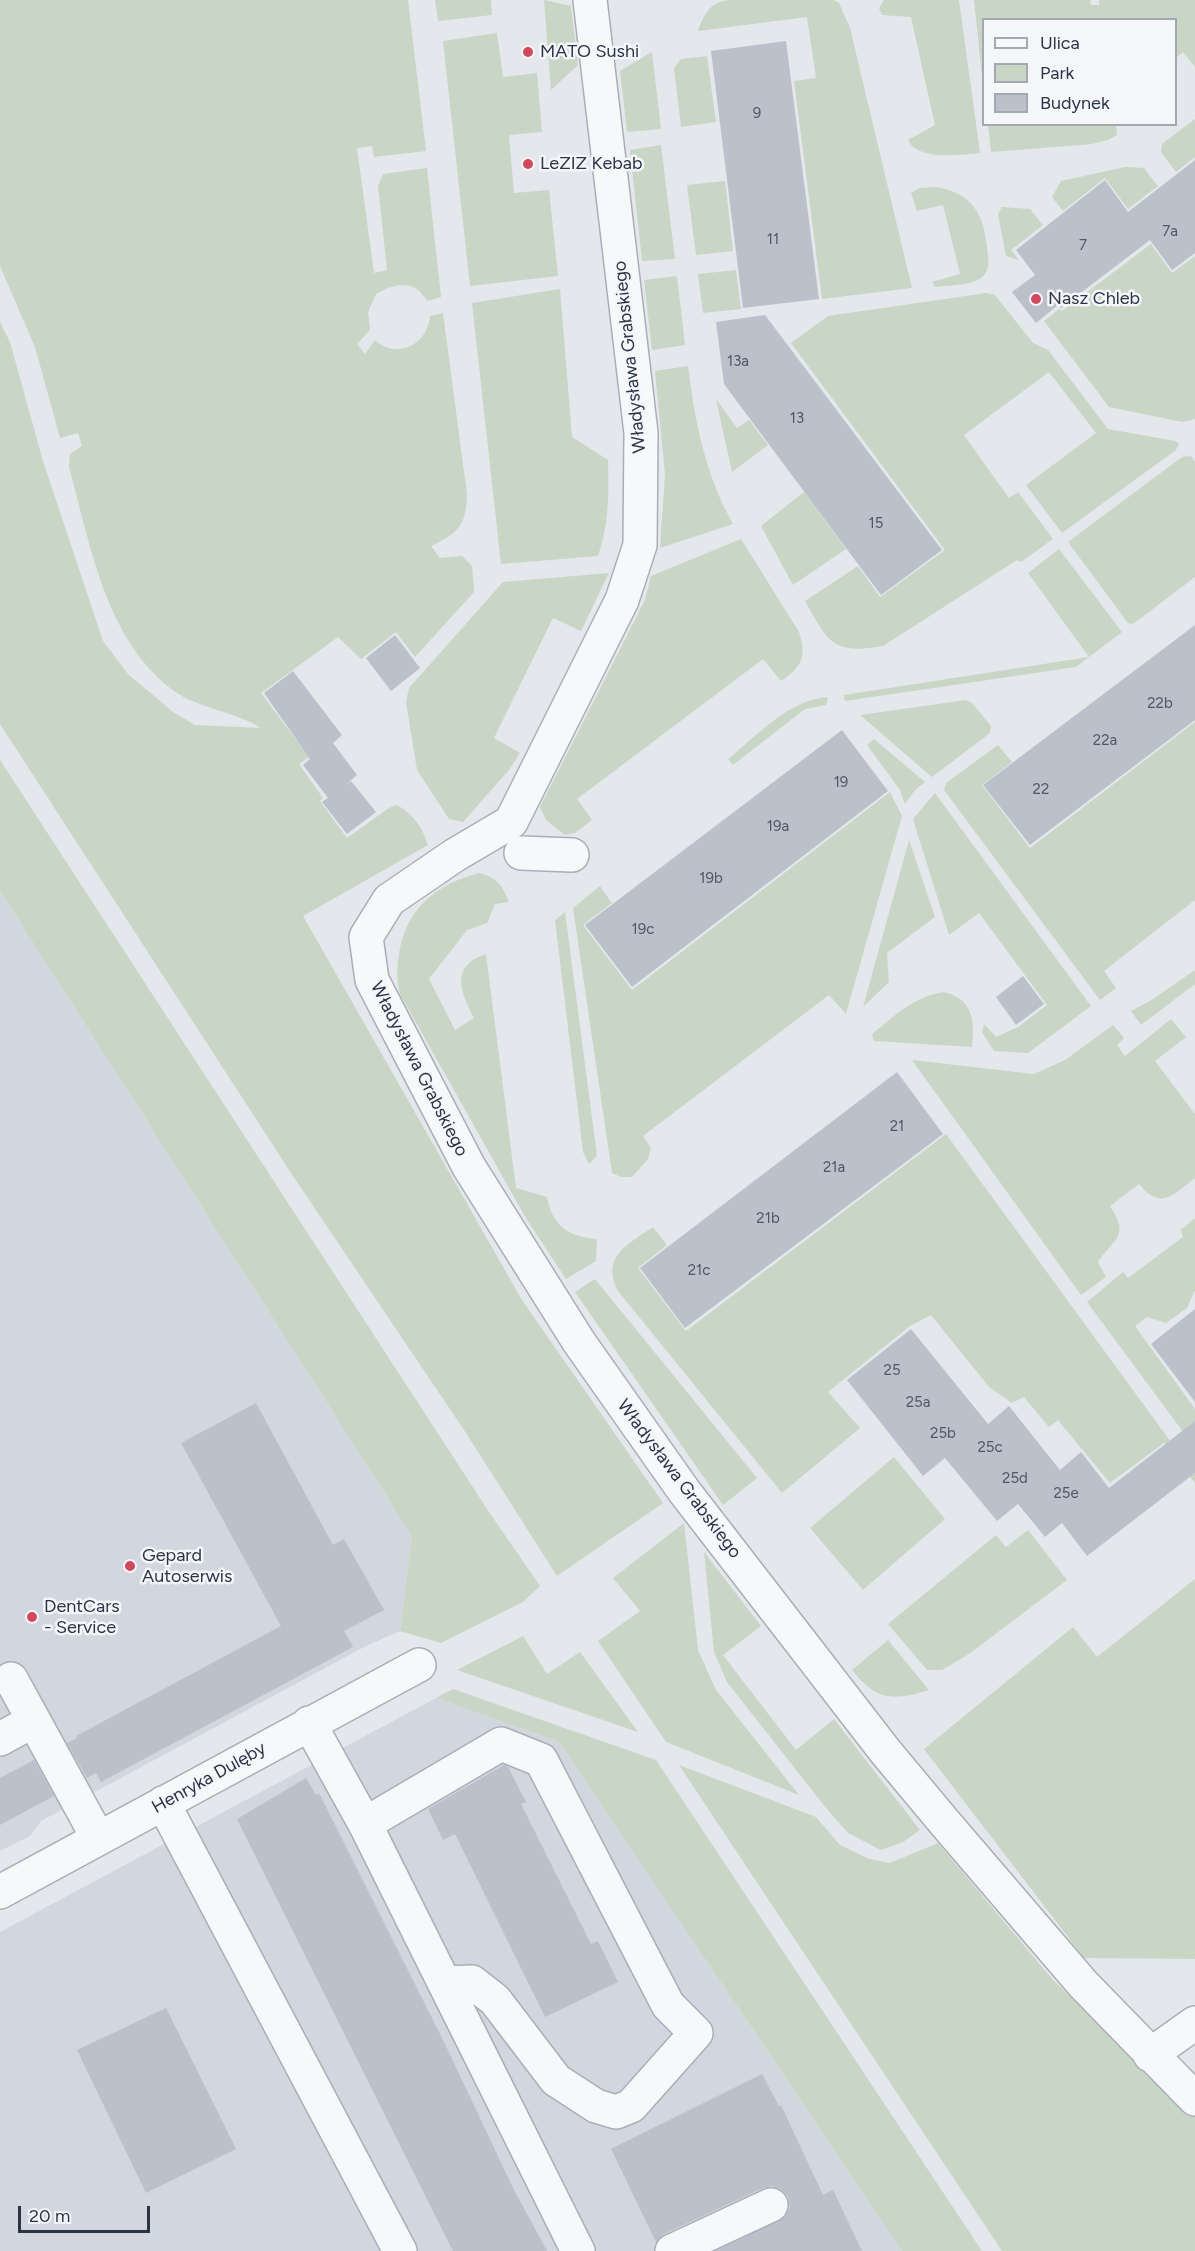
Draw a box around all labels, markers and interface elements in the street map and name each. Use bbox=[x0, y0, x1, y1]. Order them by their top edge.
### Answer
legend bbox=[982, 18, 1177, 126]
text: Ulica bbox=[1040, 32, 1080, 54]
place label: MATO Sushi bbox=[540, 41, 639, 63]
marker: MATO Sushi bbox=[521, 45, 535, 59]
text: Park bbox=[1040, 62, 1074, 84]
text: Budynek bbox=[1040, 92, 1110, 114]
house number: 9 bbox=[753, 105, 761, 123]
place label: LeZIZ Kebab bbox=[540, 153, 643, 175]
marker: LeZIZ Kebab bbox=[521, 157, 535, 171]
house number: 7a bbox=[1162, 223, 1178, 241]
house number: 11 bbox=[767, 231, 779, 249]
house number: 7 bbox=[1079, 237, 1087, 255]
street label: Władysława Grabskiego bbox=[609, 260, 651, 454]
place label: Nasz Chleb bbox=[1048, 288, 1140, 310]
marker: Nasz Chleb bbox=[1029, 292, 1043, 306]
house number: 13a bbox=[727, 353, 749, 371]
house number: 13 bbox=[790, 410, 804, 428]
house number: 15 bbox=[869, 515, 883, 533]
house number: 22b bbox=[1147, 695, 1173, 713]
house number: 22a bbox=[1093, 732, 1117, 750]
house number: 19 bbox=[834, 774, 848, 792]
house number: 22 bbox=[1033, 781, 1049, 799]
house number: 19a bbox=[767, 818, 789, 836]
house number: 19b bbox=[699, 870, 723, 888]
house number: 19c bbox=[632, 921, 654, 939]
street label: Władysława Grabskiego bbox=[366, 978, 472, 1160]
house number: 21 bbox=[890, 1118, 904, 1136]
house number: 21a bbox=[823, 1159, 845, 1177]
house number: 21b bbox=[756, 1210, 780, 1228]
house number: 21c bbox=[688, 1262, 710, 1280]
house number: 25 bbox=[883, 1362, 901, 1380]
house number: 25a bbox=[906, 1394, 930, 1412]
street label: Władysława Grabskiego bbox=[612, 1395, 746, 1563]
house number: 25b bbox=[930, 1425, 956, 1443]
house number: 25c bbox=[977, 1439, 1003, 1457]
house number: 25d bbox=[1002, 1470, 1028, 1488]
house number: 25e bbox=[1053, 1485, 1079, 1503]
place label: Gepard Autoserwis bbox=[142, 1545, 232, 1588]
marker: Gepard Autoserwis bbox=[123, 1559, 137, 1573]
place label: DentCars - Service bbox=[44, 1596, 120, 1638]
marker: DentCars - Service bbox=[25, 1610, 39, 1624]
street label: Henryka Dulęby bbox=[148, 1738, 270, 1818]
scale bar bbox=[21, 2194, 153, 2232]
text: 20 m bbox=[29, 2205, 70, 2227]

